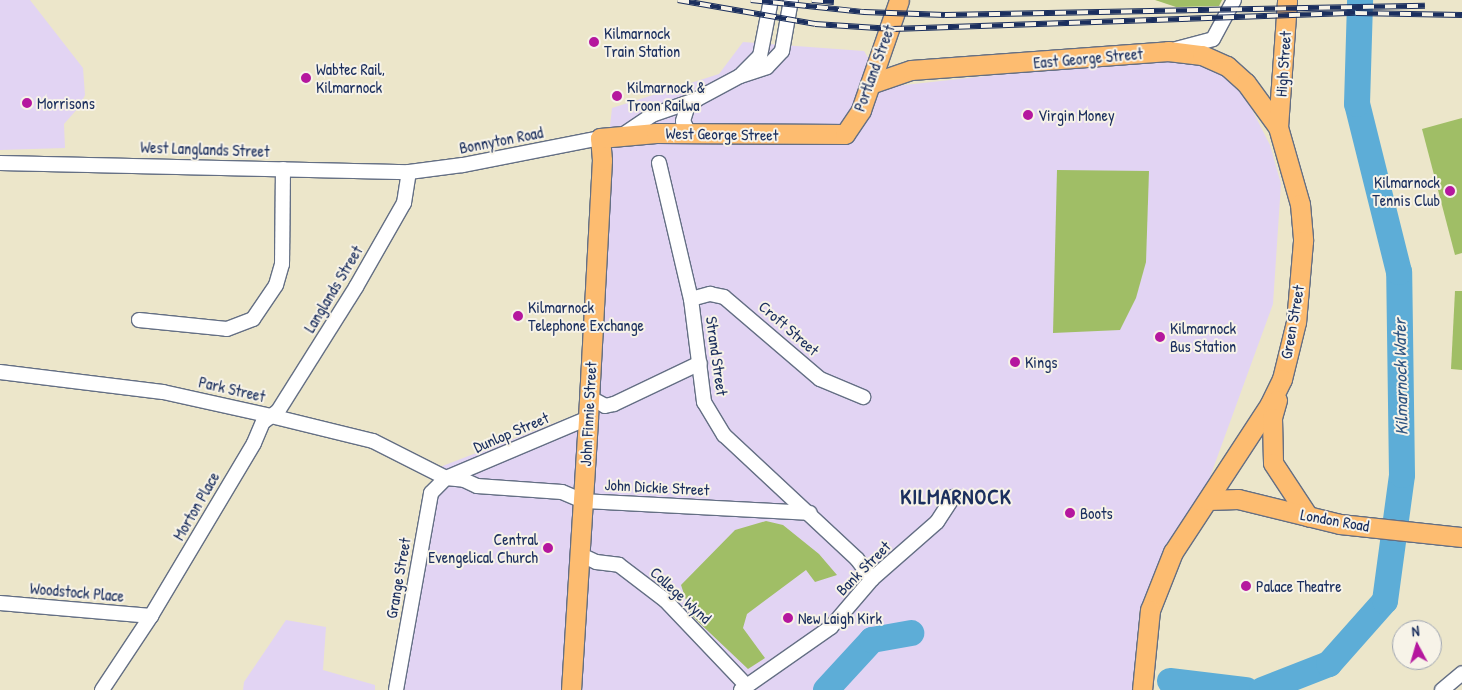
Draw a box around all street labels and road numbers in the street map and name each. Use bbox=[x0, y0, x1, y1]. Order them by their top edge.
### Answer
street label: Portland Street bbox=[849, 22, 899, 114]
street label: High Street bbox=[1271, 30, 1295, 98]
street label: East George Street bbox=[1032, 44, 1144, 72]
street label: Bonnyton Road bbox=[458, 122, 544, 158]
street label: West George Street bbox=[666, 123, 778, 145]
street label: West Langlands Street bbox=[140, 137, 270, 161]
street label: Langlands Street bbox=[300, 242, 366, 336]
street label: Green Street bbox=[1276, 284, 1308, 360]
street label: Croft Street bbox=[755, 297, 823, 359]
street label: Strand Street bbox=[702, 315, 732, 397]
street label: John Finnie Street bbox=[576, 361, 600, 467]
street label: Park Street bbox=[197, 372, 267, 406]
street label: Dunlop Street bbox=[471, 408, 551, 456]
street label: Morton Place bbox=[169, 468, 223, 544]
street label: John Dickie Street bbox=[604, 475, 710, 499]
street label: London Road bbox=[1299, 505, 1371, 535]
street label: Grange Street bbox=[381, 536, 415, 620]
street label: Bank Street bbox=[832, 537, 894, 599]
street label: College Wynd bbox=[646, 563, 716, 627]
street label: Woodstock Place bbox=[29, 578, 125, 606]

